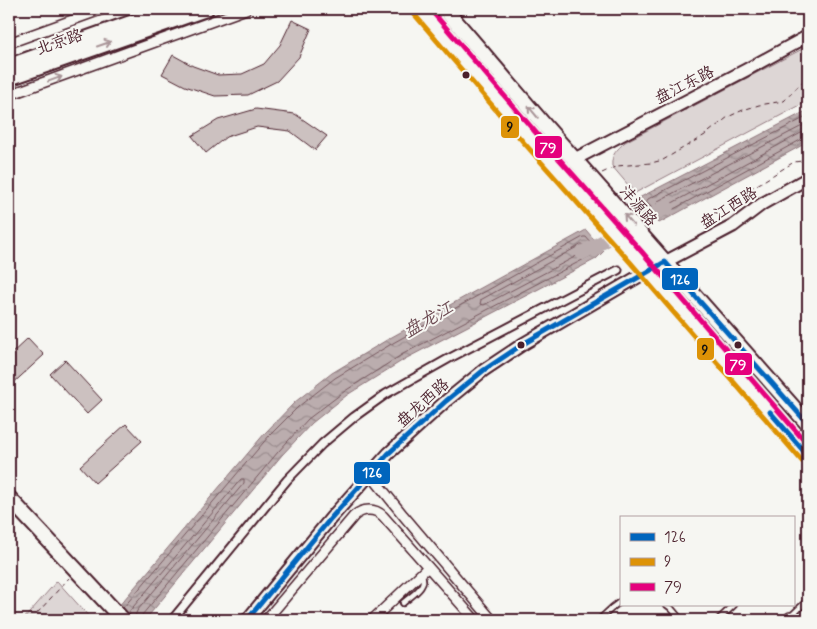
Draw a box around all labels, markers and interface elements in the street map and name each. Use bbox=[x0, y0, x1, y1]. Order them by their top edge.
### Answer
street label: 北京路 bbox=[33, 25, 86, 60]
one-way arrow bbox=[96, 39, 111, 48]
street label: 盘江东路 bbox=[651, 61, 718, 109]
unlabelled marker bbox=[461, 70, 471, 80]
one-way arrow bbox=[46, 74, 62, 83]
one-way arrow bbox=[528, 106, 539, 119]
line badge: 9 bbox=[500, 115, 520, 139]
text: 9 bbox=[507, 118, 514, 136]
line badge: 79 bbox=[534, 135, 563, 159]
text: 79 bbox=[540, 139, 556, 157]
street label: 沣源路 bbox=[614, 181, 662, 231]
street label: 盘江西路 bbox=[696, 182, 762, 234]
one-way arrow bbox=[623, 213, 634, 226]
line badge: 126 bbox=[661, 267, 699, 291]
text: 126 bbox=[670, 271, 691, 289]
water label: 盘龙江 bbox=[399, 295, 459, 344]
line badge: 9 bbox=[696, 337, 715, 361]
unlabelled marker bbox=[516, 340, 526, 350]
unlabelled marker bbox=[733, 340, 743, 350]
text: 9 bbox=[702, 341, 709, 359]
line badge: 79 bbox=[724, 352, 753, 376]
text: 79 bbox=[730, 356, 746, 374]
street label: 盘龙西路 bbox=[392, 374, 454, 432]
line badge: 126 bbox=[353, 461, 391, 485]
text: 126 bbox=[362, 464, 383, 482]
legend bbox=[620, 516, 794, 606]
text: 126 bbox=[664, 528, 686, 548]
text: 9 bbox=[664, 552, 671, 572]
text: 79 bbox=[664, 578, 682, 598]

